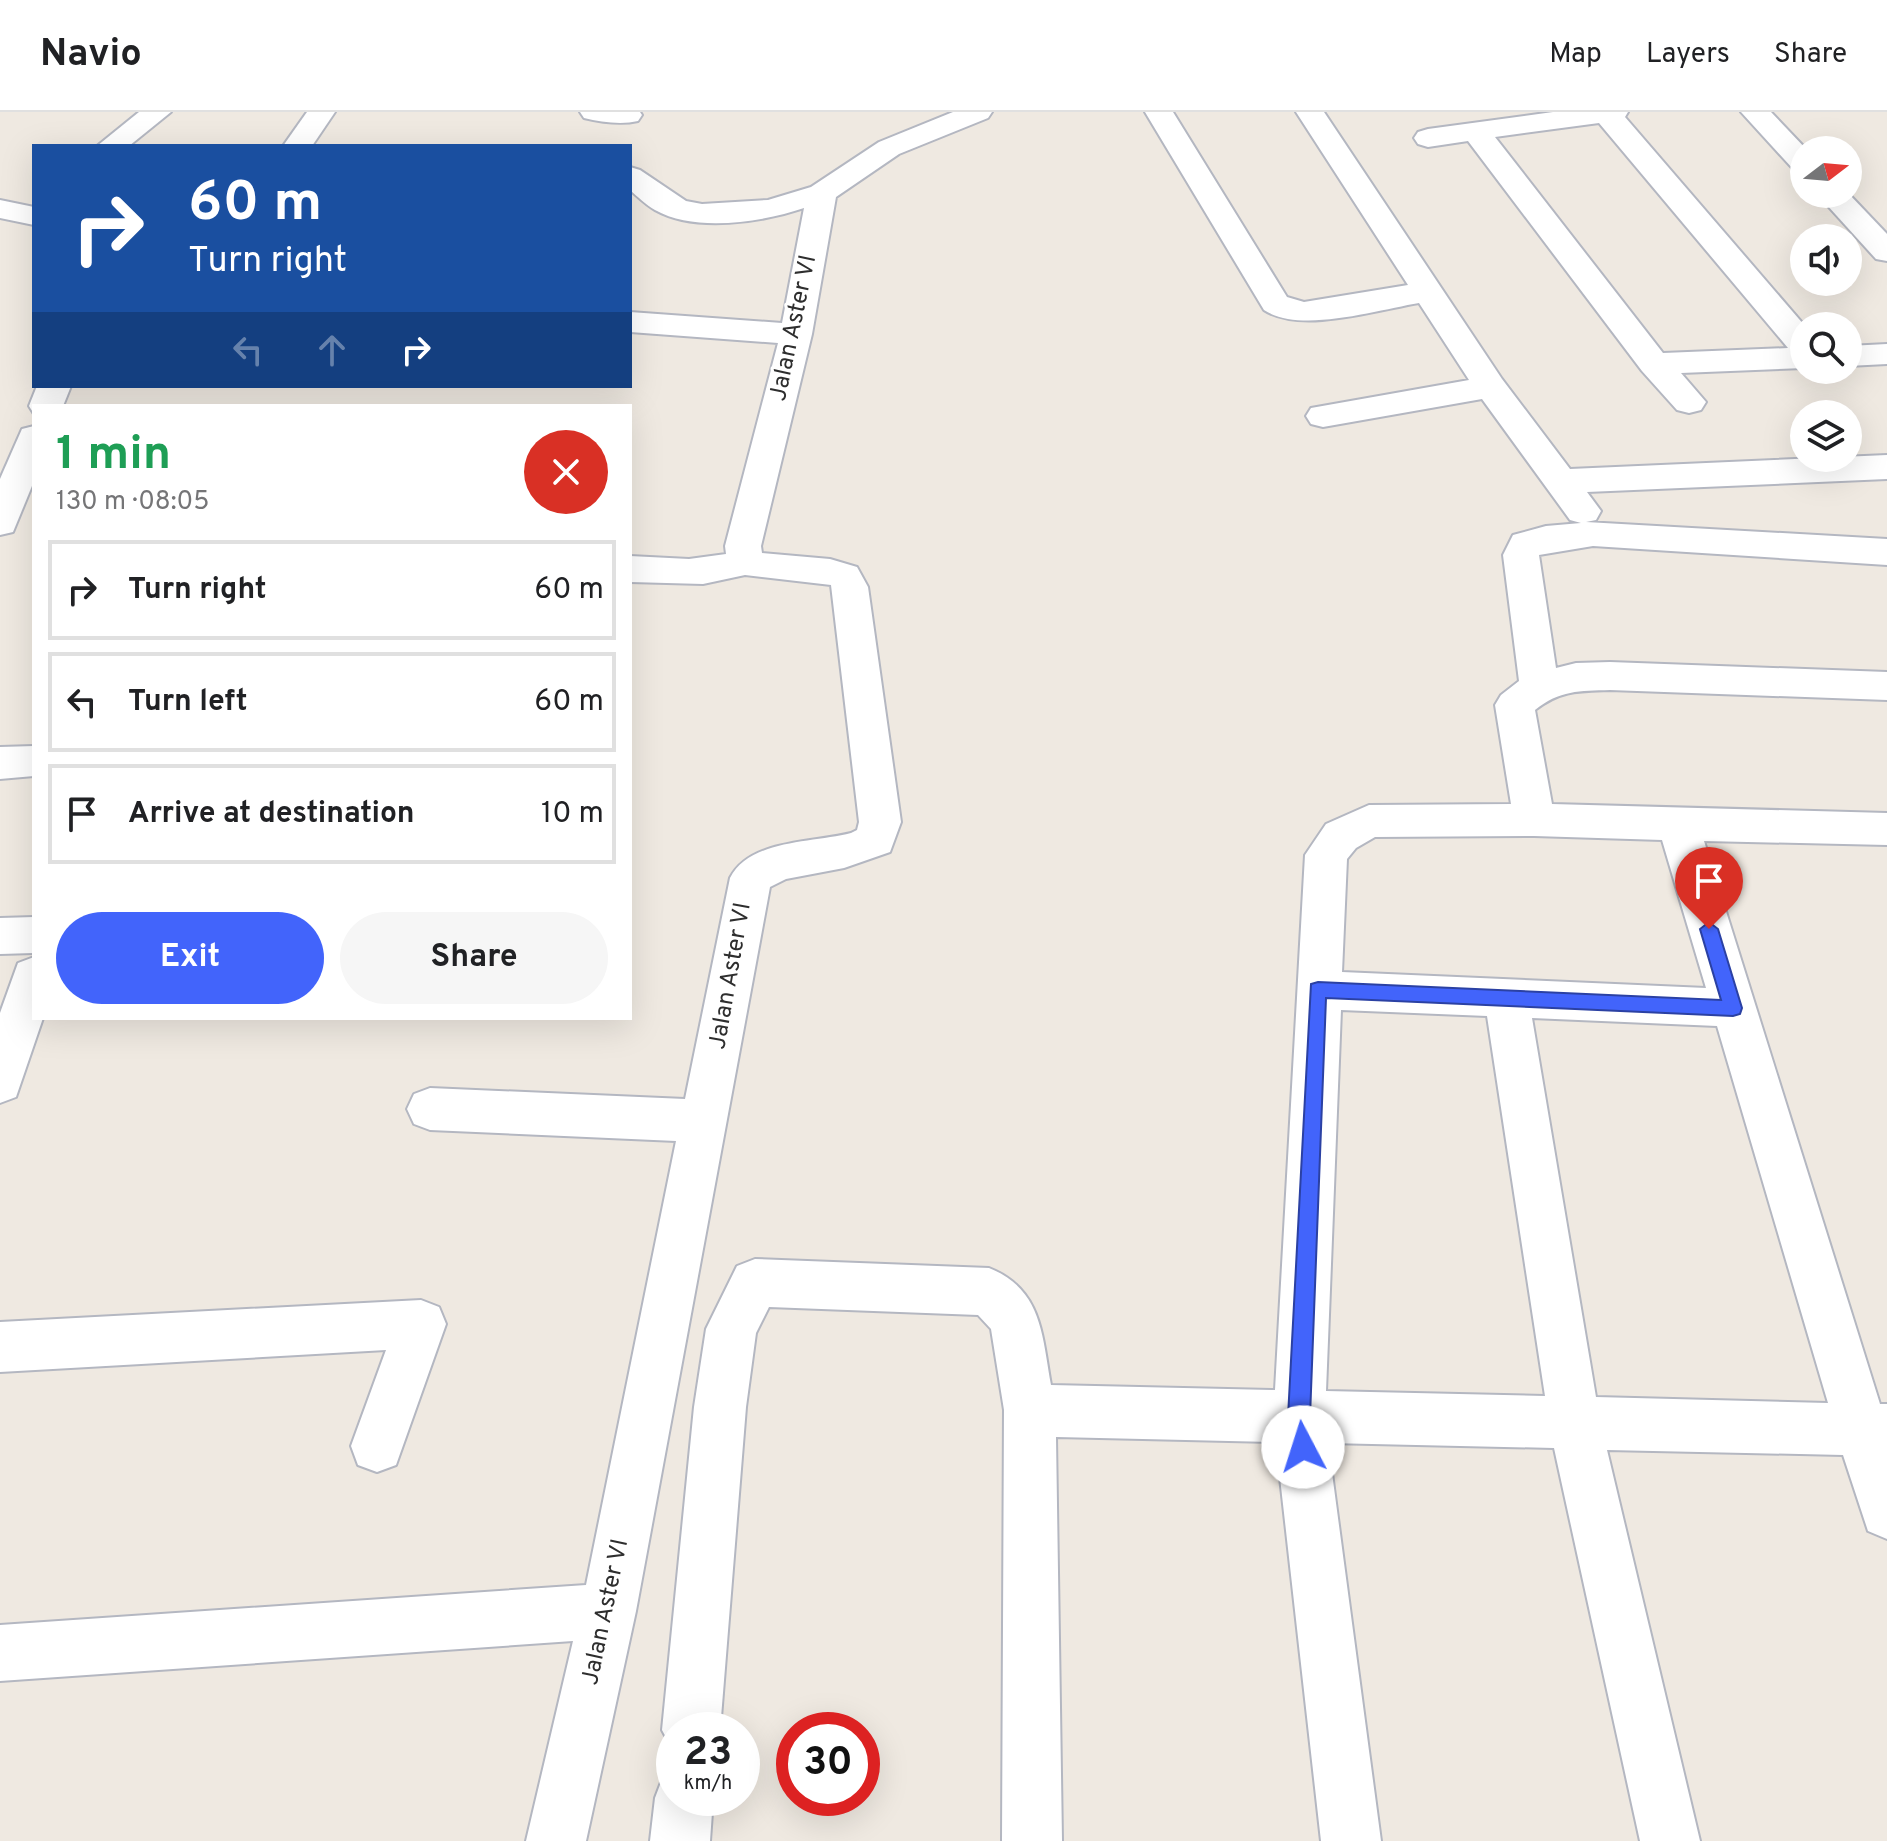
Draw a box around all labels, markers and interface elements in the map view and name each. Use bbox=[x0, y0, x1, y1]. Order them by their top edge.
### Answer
text: Navio bbox=[40, 31, 142, 80]
text: Map bbox=[1549, 37, 1602, 73]
text: Layers bbox=[1646, 37, 1730, 73]
text: Share bbox=[1774, 37, 1847, 73]
north arrow bbox=[1790, 136, 1862, 208]
map controls bbox=[1790, 136, 1862, 472]
text: 60 m bbox=[188, 170, 322, 240]
icon: right bbox=[56, 176, 160, 280]
button: sound bbox=[1790, 224, 1862, 296]
text: Turn right bbox=[188, 239, 347, 285]
street label: Jalan Aster VI bbox=[764, 252, 824, 404]
button: search bbox=[1790, 312, 1862, 384]
icon: left bbox=[226, 328, 270, 372]
icon: ahead bbox=[310, 328, 354, 372]
icon: right bbox=[394, 328, 438, 372]
button: layers bbox=[1790, 400, 1862, 472]
text: 1 min bbox=[56, 426, 171, 486]
button: close bbox=[524, 430, 608, 514]
text: 130 m · 08:05 bbox=[56, 486, 209, 519]
icon: right bbox=[60, 568, 104, 612]
text: Turn right bbox=[128, 572, 266, 609]
text: 60 m bbox=[534, 572, 604, 609]
icon: left bbox=[60, 680, 104, 724]
text: Turn left bbox=[128, 684, 248, 721]
text: 60 m bbox=[534, 684, 604, 721]
icon: arrive bbox=[60, 792, 104, 836]
text: Arrive at destination bbox=[128, 796, 414, 833]
text: 10 m bbox=[541, 796, 604, 833]
pin bbox=[1675, 847, 1743, 929]
icon: arrive bbox=[1687, 859, 1731, 903]
street label: Jalan Aster VI bbox=[703, 900, 759, 1052]
button: Exit bbox=[56, 912, 324, 1004]
button: Share bbox=[340, 912, 608, 1004]
position arrow bbox=[1261, 1405, 1345, 1489]
street label: Jalan Aster VI bbox=[576, 1536, 636, 1688]
speed limit sign: 30 bbox=[776, 1712, 880, 1816]
text: 23 bbox=[684, 1729, 732, 1779]
text: km/h bbox=[684, 1771, 732, 1797]

